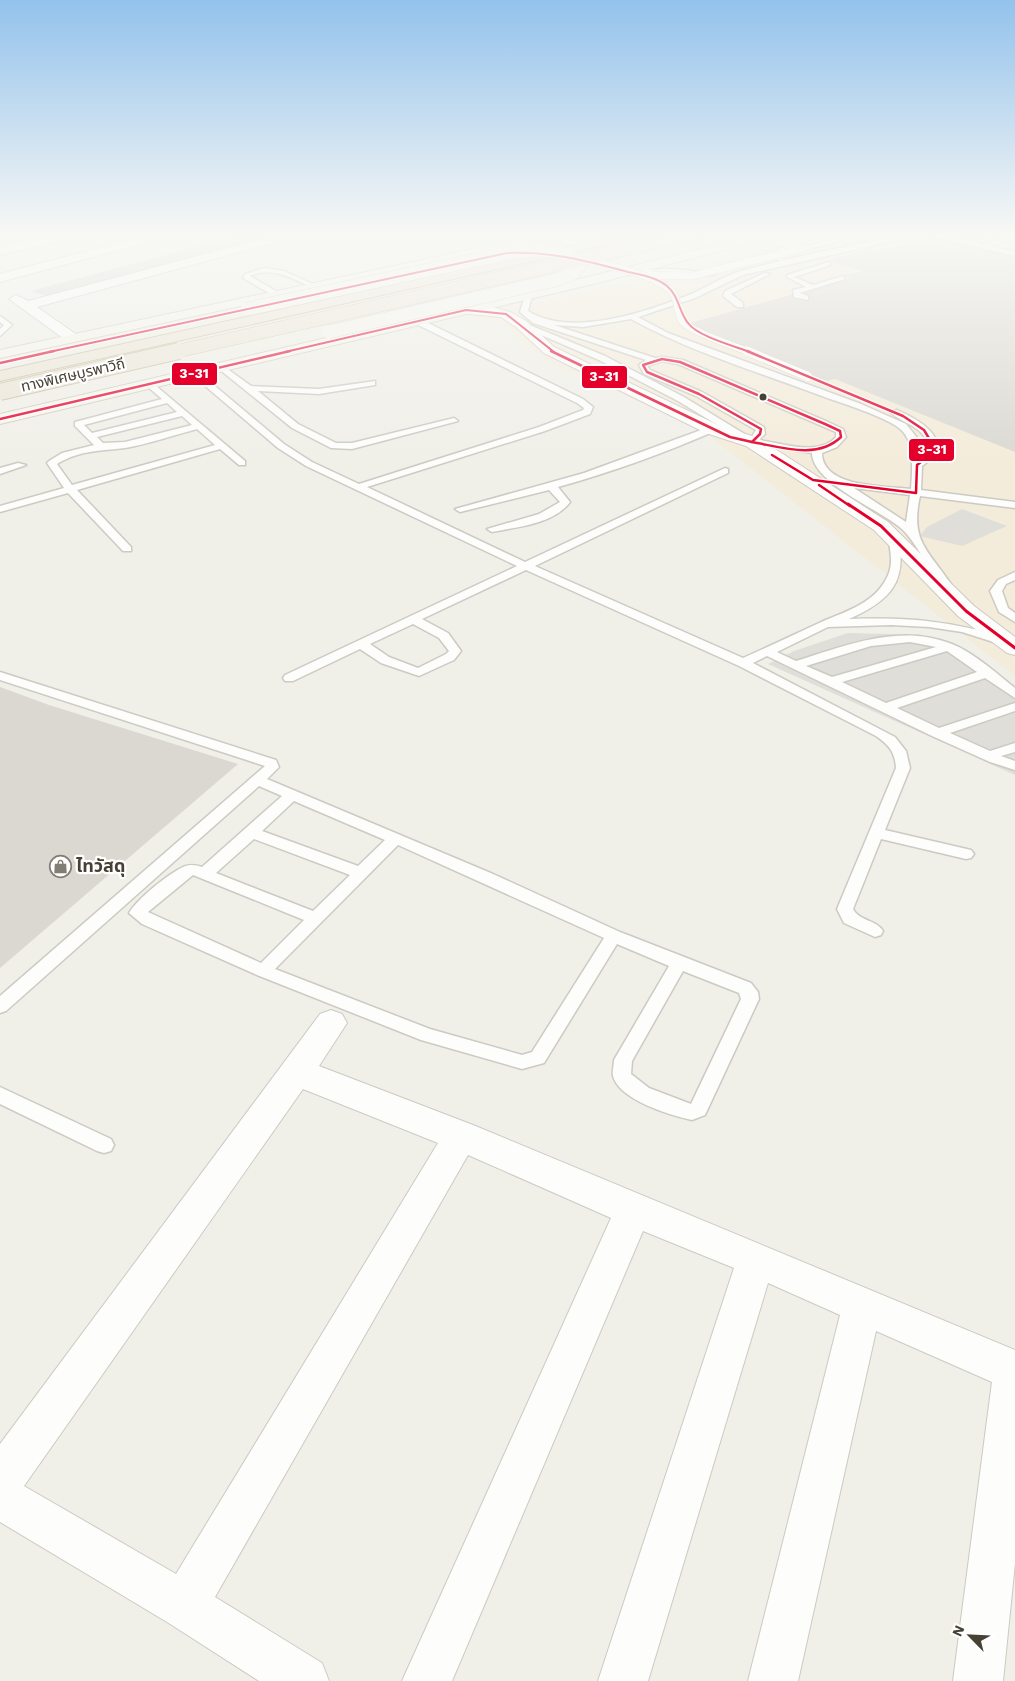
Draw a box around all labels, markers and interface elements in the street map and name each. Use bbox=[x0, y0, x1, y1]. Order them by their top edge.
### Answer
street label: ทางพิเศษบูรพาวิถี bbox=[19, 354, 127, 396]
line badge: 3-31 bbox=[171, 362, 218, 386]
text: 3-31 bbox=[179, 365, 209, 381]
line badge: 3-31 bbox=[581, 365, 628, 389]
text: 3-31 bbox=[589, 368, 619, 384]
unlabelled marker bbox=[758, 392, 768, 402]
line badge: 3-31 bbox=[908, 438, 955, 462]
text: 3-31 bbox=[917, 441, 947, 457]
shop icon: ไทวัสดุ bbox=[48, 854, 72, 878]
place label: ไทวัสดุ bbox=[76, 855, 125, 877]
north arrow bbox=[945, 1611, 995, 1661]
text: N bbox=[949, 1623, 968, 1639]

